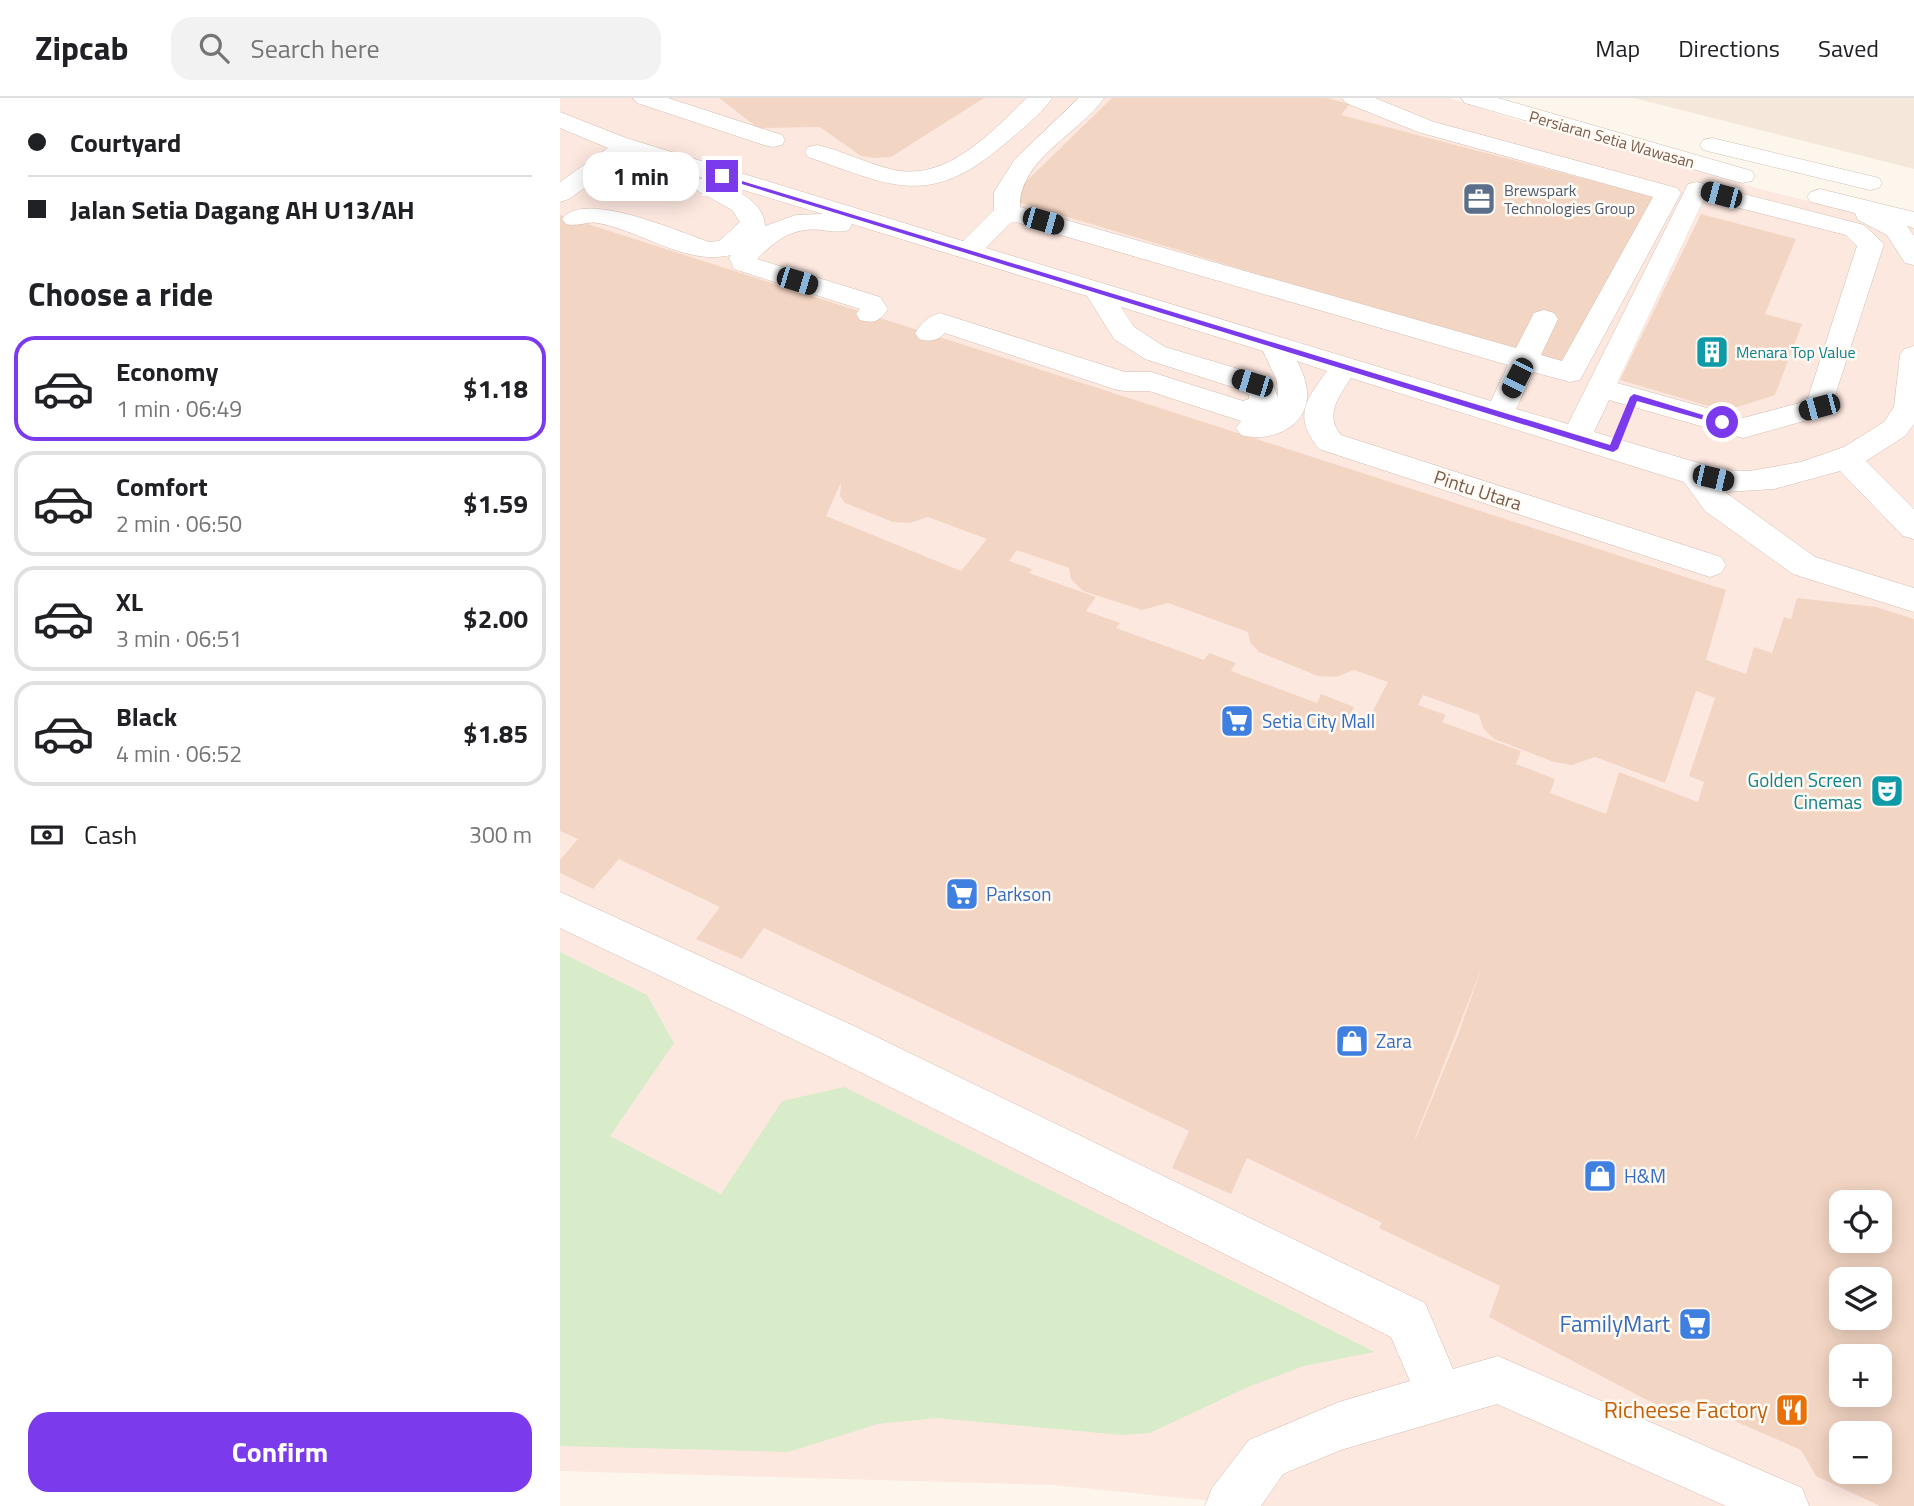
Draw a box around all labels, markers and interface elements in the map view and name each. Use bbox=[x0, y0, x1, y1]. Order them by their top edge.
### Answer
search box bbox=[171, 17, 661, 80]
text: Zipcab bbox=[35, 23, 129, 73]
icon: search bbox=[195, 29, 233, 67]
text: Search here bbox=[251, 29, 380, 68]
text: Map bbox=[1595, 30, 1640, 66]
text: Directions bbox=[1678, 30, 1780, 66]
text: Saved bbox=[1818, 30, 1879, 66]
street label: Persiaran Setia Wawasan bbox=[1526, 104, 1698, 174]
text: Courtyard bbox=[70, 123, 181, 162]
callout: 1 min bbox=[582, 152, 698, 200]
text: 1 min bbox=[613, 159, 669, 194]
route end bbox=[706, 160, 738, 192]
place label: Brewspark Technologies Group bbox=[1504, 178, 1635, 220]
car bbox=[1698, 179, 1745, 211]
office icon: Brewspark Technologies Group bbox=[1460, 180, 1498, 218]
text: Jalan Setia Dagang AH U13/AH bbox=[70, 190, 415, 229]
car bbox=[1020, 205, 1067, 237]
car bbox=[774, 265, 821, 297]
text: Choose a ride bbox=[28, 270, 213, 318]
building icon: Menara Top Value bbox=[1693, 333, 1731, 371]
place label: Menara Top Value bbox=[1736, 340, 1856, 364]
text: Economy bbox=[116, 352, 218, 391]
car bbox=[1499, 355, 1536, 401]
icon: car bbox=[32, 357, 95, 420]
car bbox=[1229, 367, 1276, 399]
text: $1.18 bbox=[463, 369, 528, 408]
text: 1 min · 06:49 bbox=[116, 391, 242, 426]
car bbox=[1796, 391, 1843, 423]
route start bbox=[1706, 406, 1738, 438]
street label: Pintu Utara bbox=[1430, 462, 1526, 518]
car bbox=[1691, 463, 1736, 493]
text: Comfort bbox=[116, 467, 208, 506]
icon: car bbox=[32, 472, 95, 535]
text: $1.59 bbox=[463, 484, 528, 523]
text: 2 min · 06:50 bbox=[116, 506, 242, 541]
text: XL bbox=[116, 582, 143, 621]
icon: car bbox=[32, 587, 95, 650]
text: $2.00 bbox=[463, 599, 528, 638]
text: 3 min · 06:51 bbox=[116, 621, 242, 656]
text: Black bbox=[116, 697, 177, 736]
icon: car bbox=[32, 702, 95, 765]
supermarket icon: Setia City Mall bbox=[1218, 702, 1256, 740]
place label: Setia City Mall bbox=[1262, 706, 1375, 735]
text: $1.85 bbox=[463, 714, 528, 753]
text: 4 min · 06:52 bbox=[116, 736, 242, 771]
place label: Golden Screen Cinemas bbox=[1747, 765, 1862, 816]
theatre icon: Golden Screen Cinemas bbox=[1868, 772, 1906, 810]
text: Cash bbox=[84, 815, 137, 854]
icon: cash bbox=[28, 816, 66, 854]
text: 300 m bbox=[469, 817, 532, 852]
supermarket icon: Parkson bbox=[943, 875, 981, 913]
place label: Parkson bbox=[986, 879, 1051, 908]
shop icon: Zara bbox=[1333, 1022, 1371, 1060]
place label: Zara bbox=[1376, 1026, 1412, 1055]
shop icon: H&M bbox=[1581, 1157, 1619, 1195]
place label: H&M bbox=[1624, 1161, 1666, 1190]
map controls bbox=[1829, 1190, 1892, 1484]
button: locate bbox=[1829, 1190, 1892, 1253]
button: layers bbox=[1829, 1267, 1892, 1330]
supermarket icon: FamilyMart bbox=[1676, 1305, 1714, 1343]
place label: FamilyMart bbox=[1560, 1306, 1670, 1341]
button: + bbox=[1829, 1344, 1892, 1407]
restaurant icon: Richeese Factory bbox=[1773, 1391, 1811, 1429]
place label: Richeese Factory bbox=[1604, 1392, 1768, 1427]
button: Confirm bbox=[28, 1412, 532, 1492]
button: − bbox=[1829, 1421, 1892, 1484]

